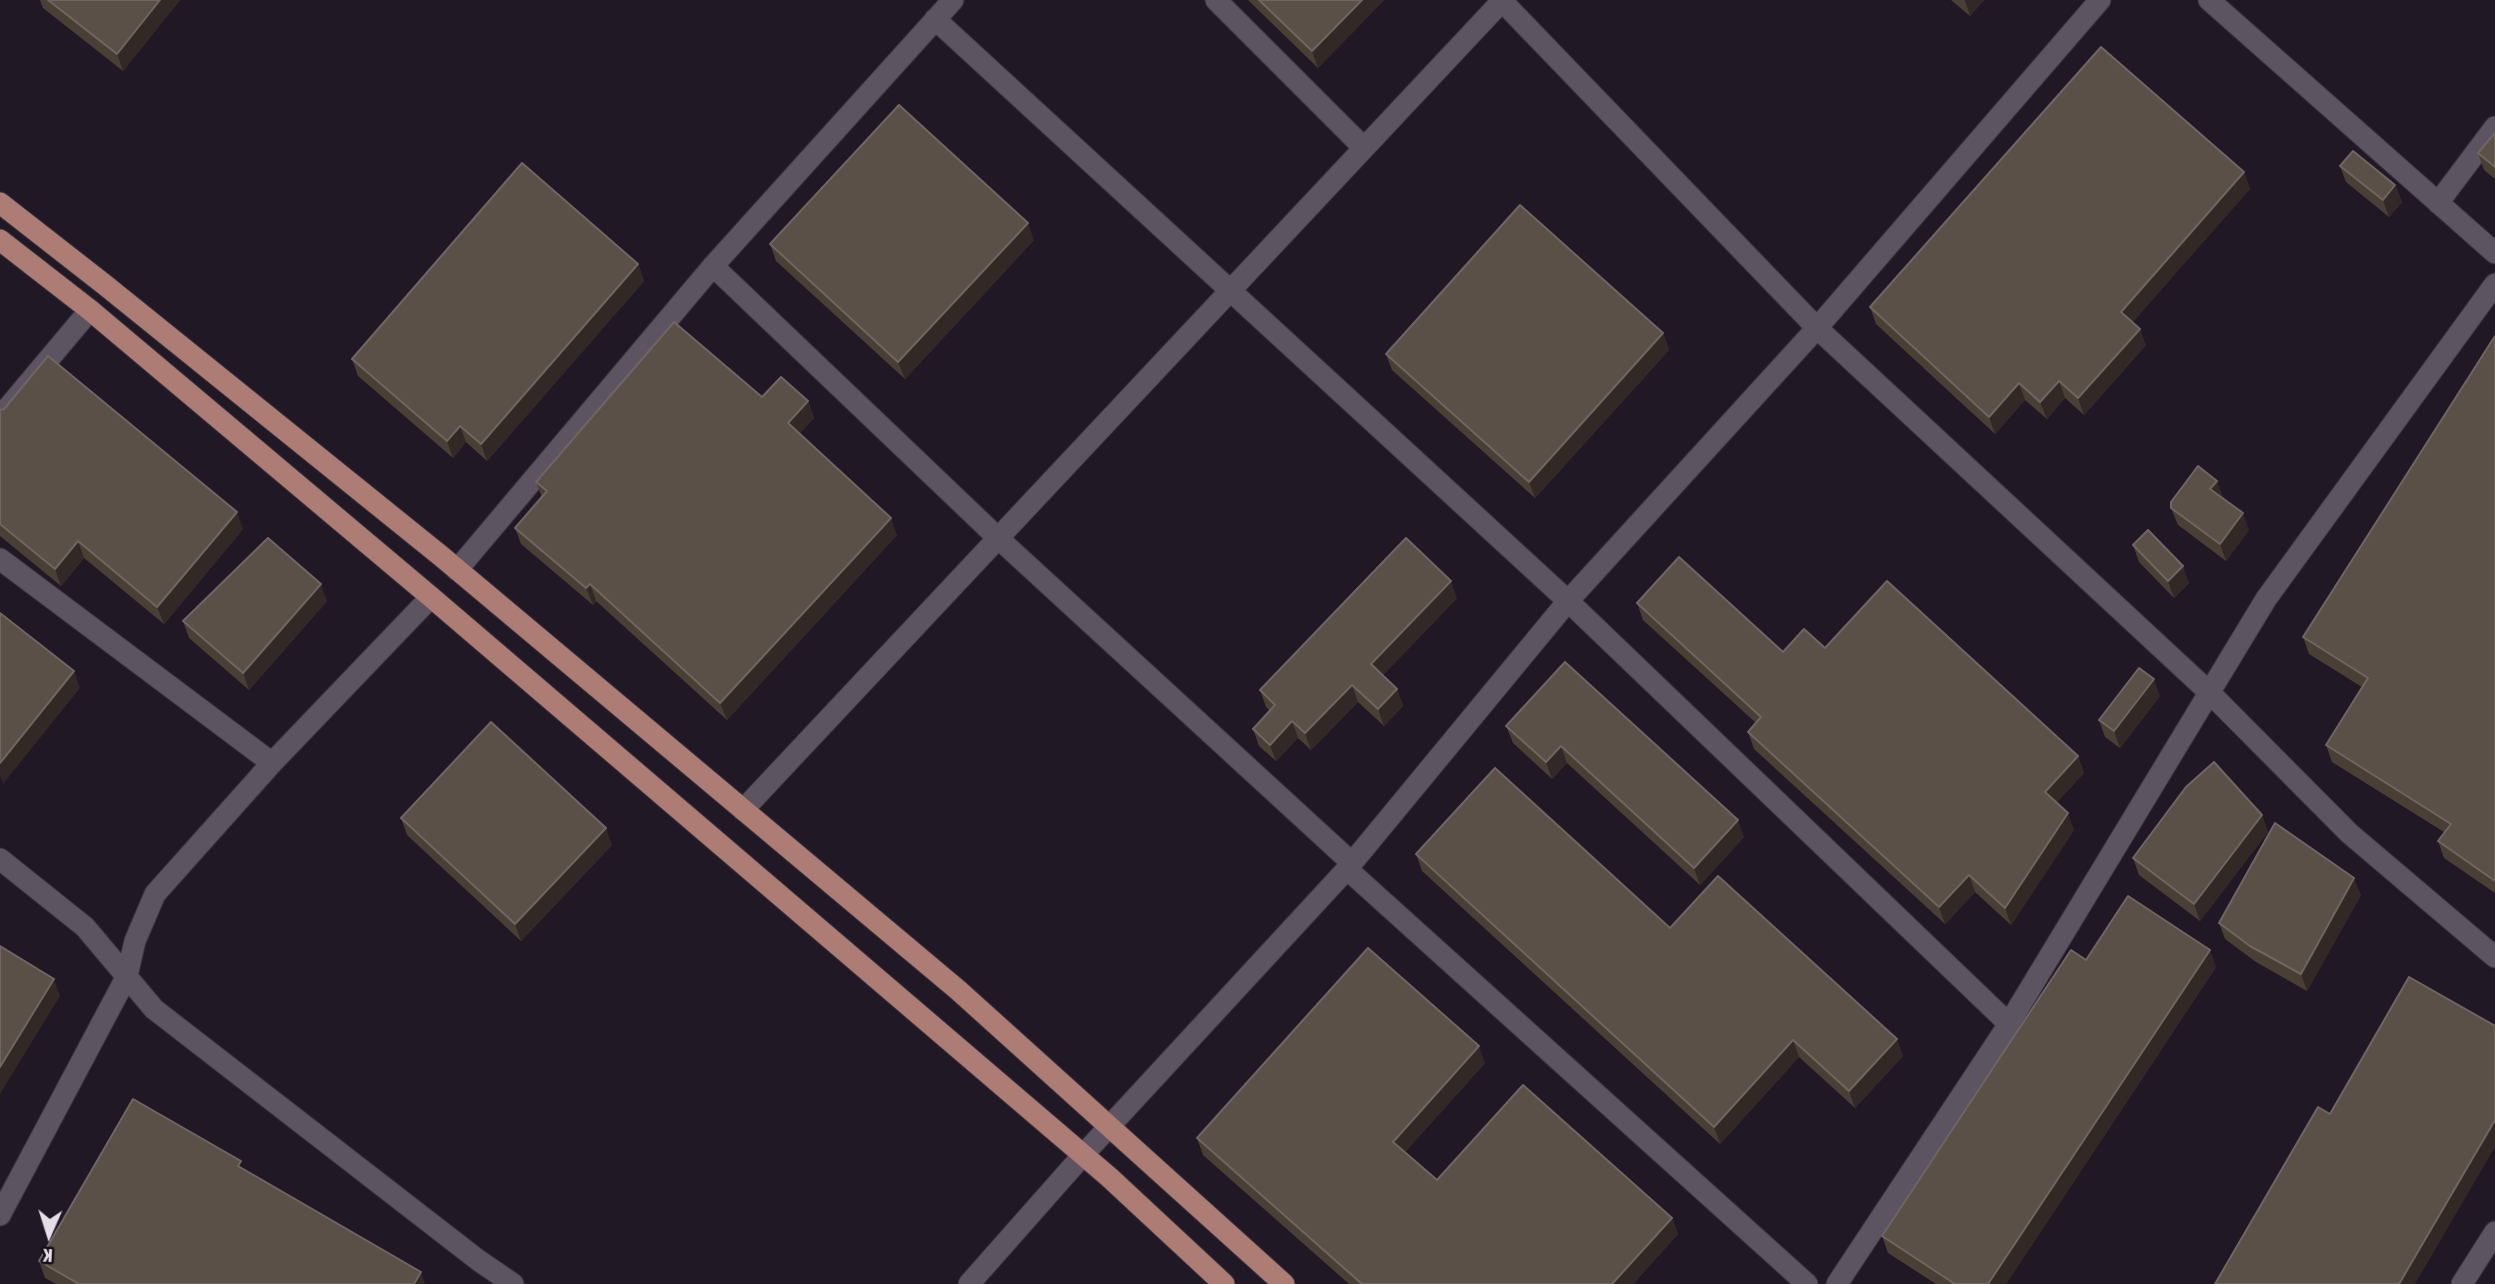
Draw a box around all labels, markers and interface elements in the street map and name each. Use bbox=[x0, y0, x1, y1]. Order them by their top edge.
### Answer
north arrow bbox=[14, 1200, 84, 1270]
text: K bbox=[43, 1245, 53, 1267]

